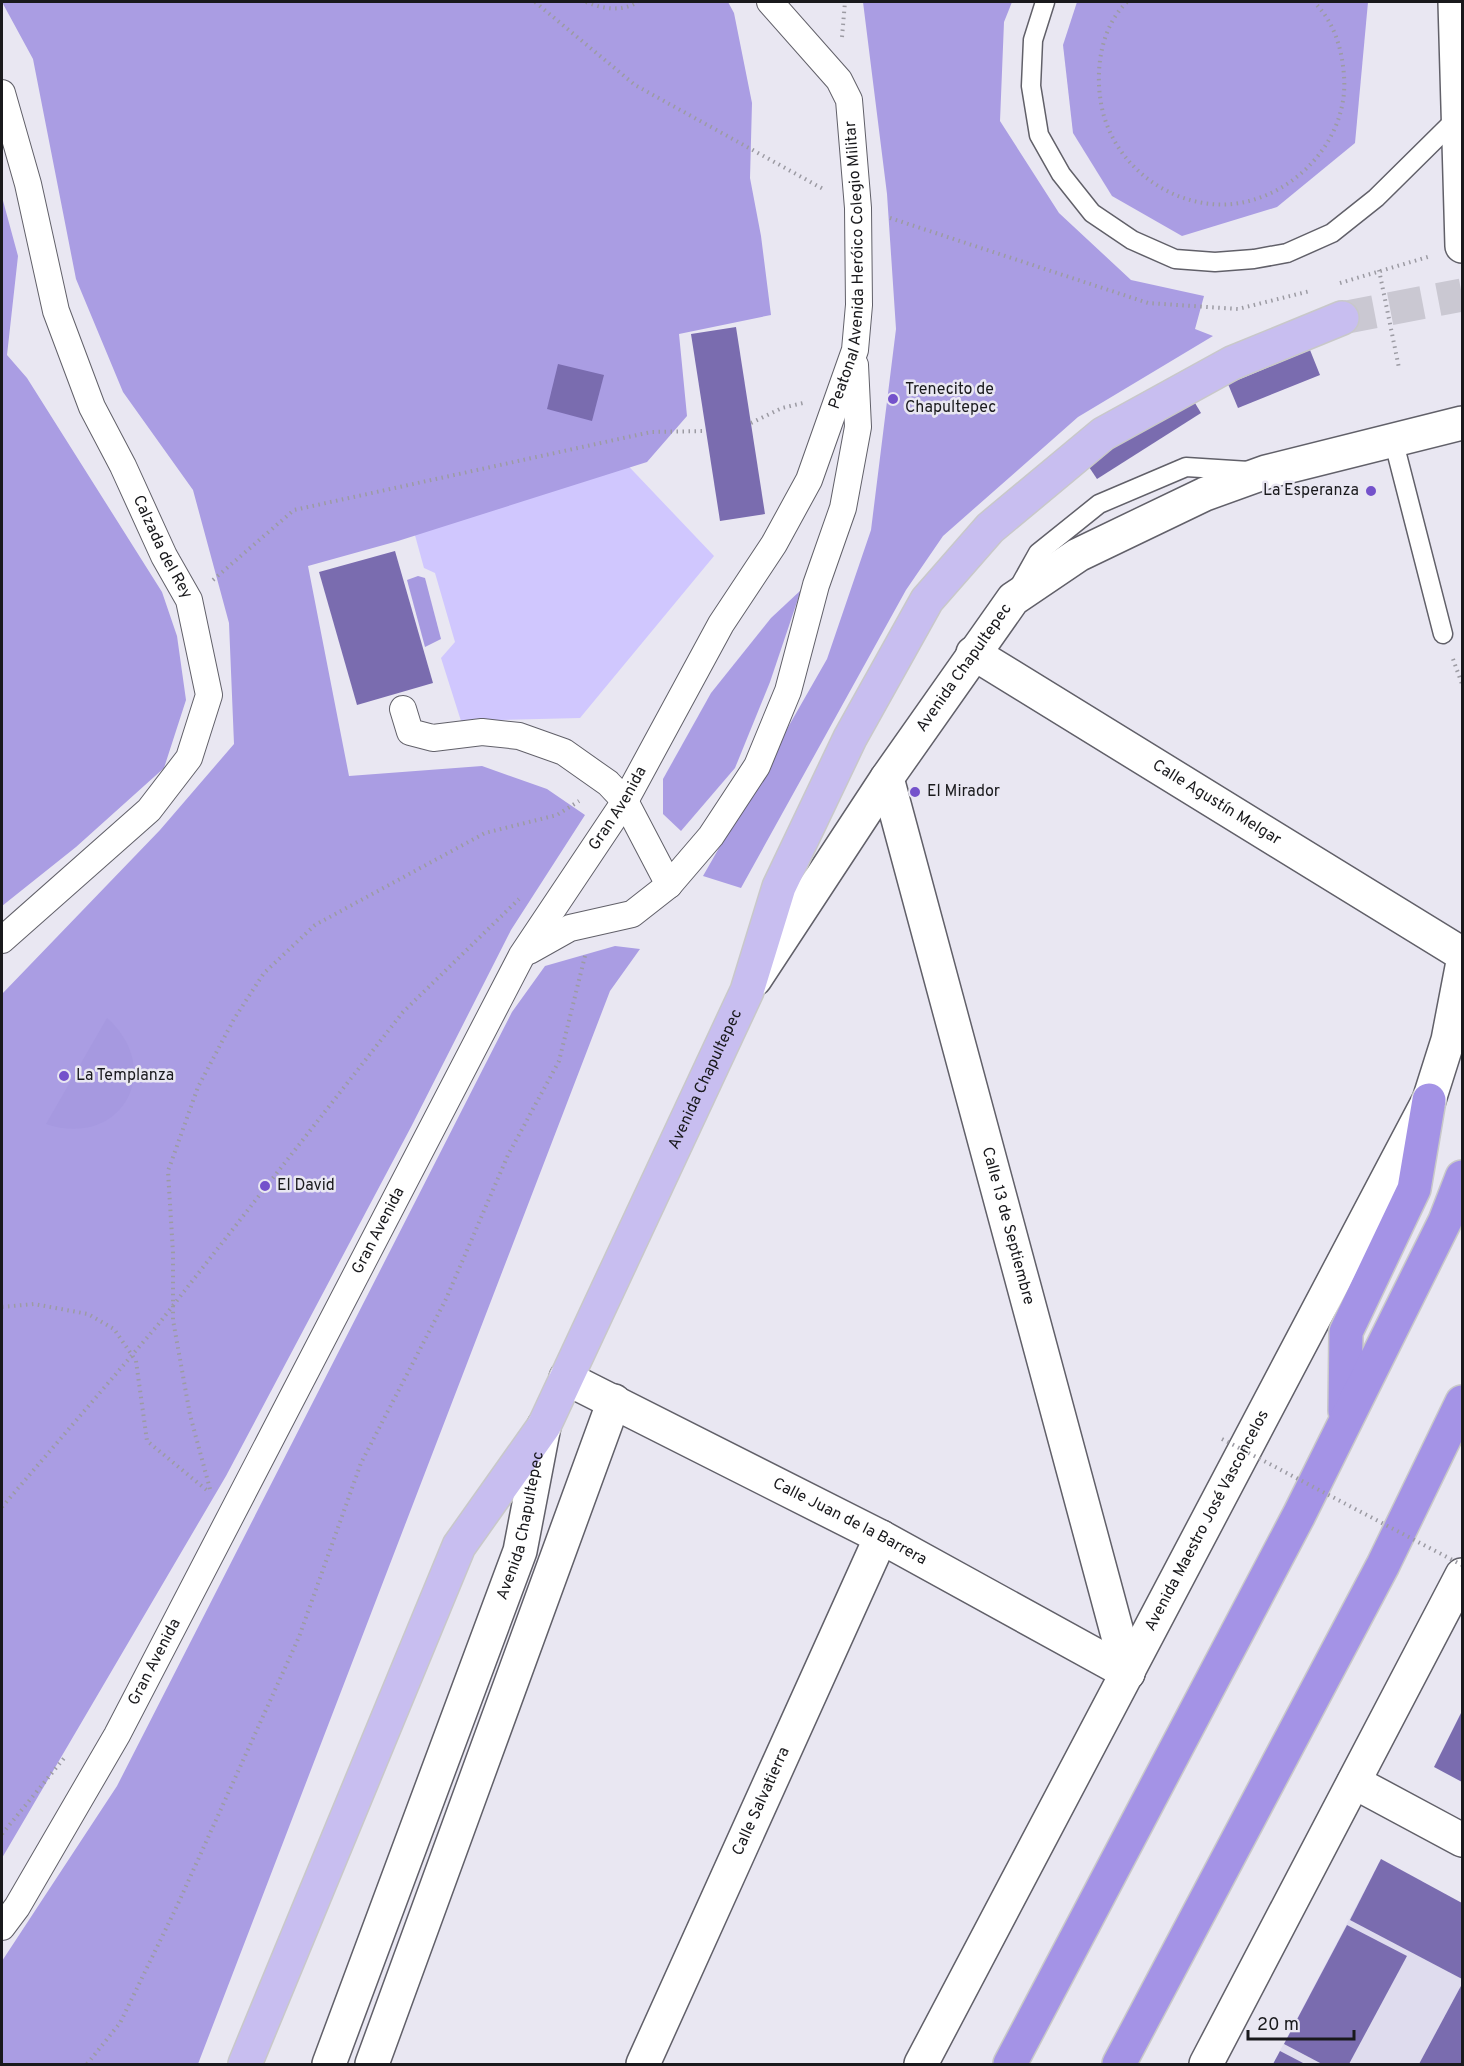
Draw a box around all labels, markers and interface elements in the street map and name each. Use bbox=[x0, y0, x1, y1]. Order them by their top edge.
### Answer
street label: Peatonal Avenida Heróico Colegio Militar bbox=[825, 120, 869, 412]
place label: Trenecito de Chapultepec bbox=[905, 380, 996, 418]
marker: Trenecito de Chapultepec bbox=[886, 392, 900, 406]
place label: La Esperanza bbox=[1263, 481, 1359, 501]
marker: La Esperanza bbox=[1364, 484, 1378, 498]
street label: Calzada del Rey bbox=[128, 492, 196, 603]
street label: Avenida Chapultepec bbox=[912, 600, 1017, 736]
street label: Calle Agustín Melgar bbox=[1148, 756, 1285, 850]
street label: Gran Avenida bbox=[585, 763, 652, 855]
place label: El Mirador bbox=[927, 782, 1000, 802]
marker: El Mirador bbox=[908, 785, 922, 799]
street label: Avenida Chapultepec bbox=[664, 1006, 747, 1153]
place label: La Templanza bbox=[76, 1066, 174, 1086]
marker: La Templanza bbox=[57, 1069, 71, 1083]
street label: Calle 13 de Septiembre bbox=[977, 1145, 1038, 1307]
place label: El David bbox=[277, 1176, 335, 1196]
marker: El David bbox=[258, 1179, 272, 1193]
street label: Gran Avenida bbox=[348, 1184, 410, 1278]
street label: Avenida Maestro José Vasconcelos bbox=[1141, 1407, 1274, 1635]
street label: Avenida Chapultepec bbox=[493, 1450, 549, 1603]
street label: Calle Juan de la Barrera bbox=[769, 1474, 930, 1570]
street label: Gran Avenida bbox=[124, 1615, 186, 1709]
street label: Calle Salvatierra bbox=[728, 1744, 795, 1859]
scale bar bbox=[1248, 2003, 1354, 2041]
text: 20 m bbox=[1257, 2014, 1299, 2037]

